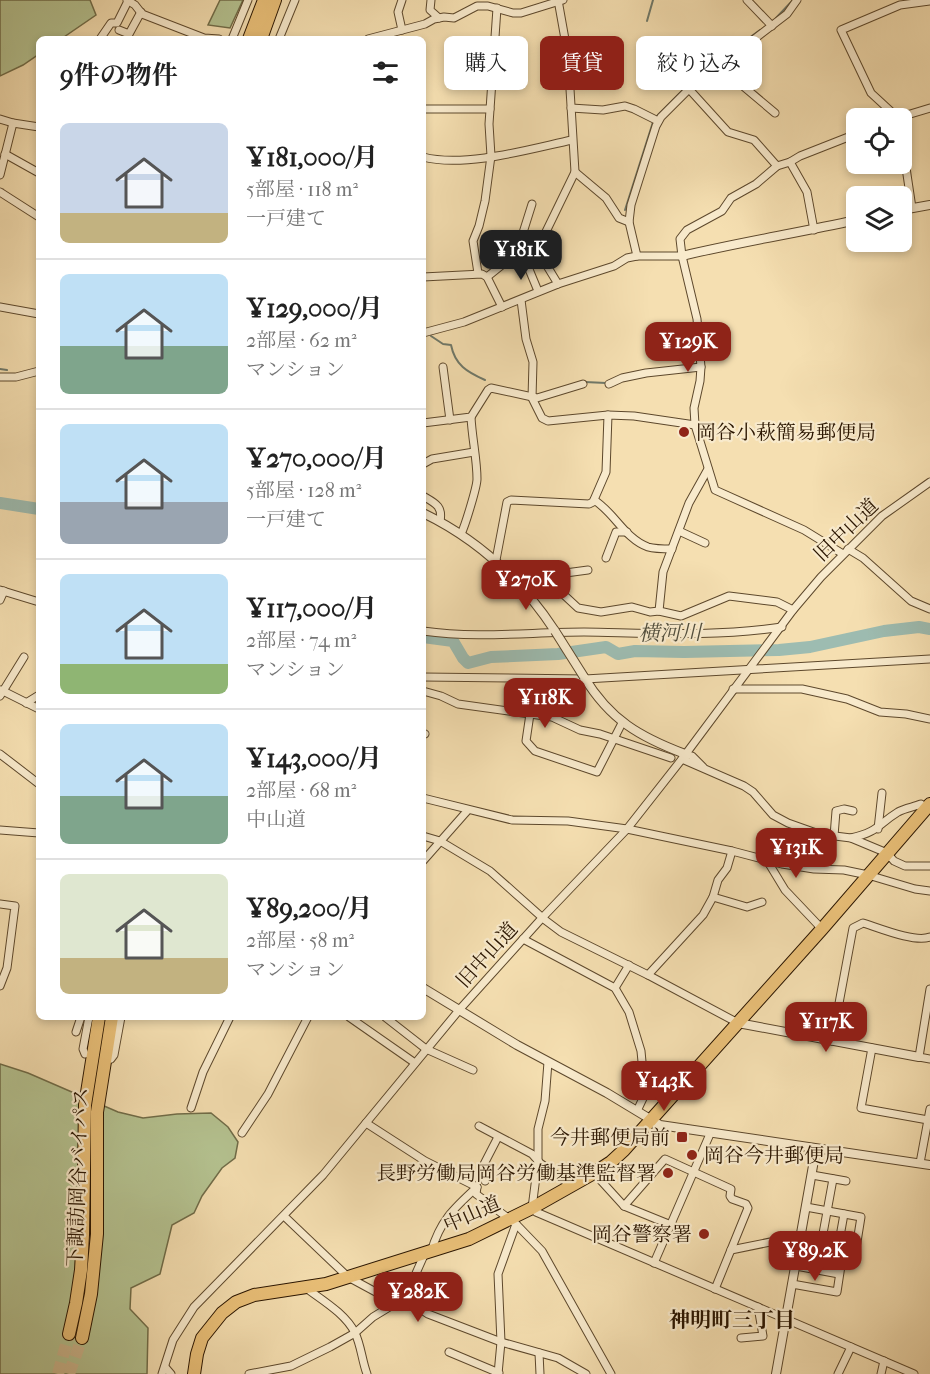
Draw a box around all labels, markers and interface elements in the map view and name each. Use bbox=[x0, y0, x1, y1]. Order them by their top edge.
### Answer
chip: 購入 bbox=[444, 36, 528, 90]
chip: 賃貸 bbox=[540, 36, 624, 90]
chip: 絞り込み bbox=[636, 36, 762, 90]
icon: filters bbox=[369, 56, 402, 89]
text: 9件の物件 bbox=[60, 60, 178, 91]
map controls bbox=[846, 108, 912, 252]
button: locate bbox=[846, 108, 912, 174]
text: ¥181,000/月 bbox=[246, 142, 379, 173]
icon: home bbox=[108, 147, 180, 219]
text: 5部屋 · 118 m² bbox=[246, 178, 358, 201]
button: layers bbox=[846, 186, 912, 252]
text: 一戸建て bbox=[246, 207, 326, 230]
pin: ¥181K bbox=[479, 230, 563, 281]
text: ¥181K bbox=[494, 238, 548, 261]
text: ¥129,000/月 bbox=[246, 293, 383, 324]
icon: home bbox=[108, 298, 180, 370]
pin: ¥129K bbox=[646, 322, 730, 373]
text: 2部屋 · 62 m² bbox=[246, 329, 357, 352]
text: ¥129K bbox=[659, 330, 717, 353]
text: マンション bbox=[246, 358, 345, 381]
place label: 岡谷小萩簡易郵便局 bbox=[696, 421, 876, 444]
marker: 岡谷小萩簡易郵便局 bbox=[677, 425, 691, 439]
text: ¥270,000/月 bbox=[246, 443, 387, 474]
icon: home bbox=[108, 448, 180, 520]
text: 5部屋 · 128 m² bbox=[246, 479, 361, 502]
street label: 旧中山道 bbox=[809, 494, 883, 566]
text: 一戸建て bbox=[246, 508, 326, 531]
pin: ¥270K bbox=[484, 560, 568, 611]
text: ¥270K bbox=[496, 568, 557, 591]
text: ¥117,000/月 bbox=[246, 593, 378, 624]
icon: home bbox=[108, 598, 180, 670]
water label: 横河川 bbox=[638, 620, 704, 646]
text: 2部屋 · 74 m² bbox=[246, 629, 356, 652]
text: マンション bbox=[246, 658, 345, 681]
pin: ¥118K bbox=[503, 678, 587, 729]
text: ¥118K bbox=[518, 686, 572, 709]
text: ¥143,000/月 bbox=[246, 743, 382, 774]
icon: home bbox=[108, 748, 180, 820]
text: 2部屋 · 68 m² bbox=[246, 779, 356, 802]
text: 中山道 bbox=[246, 808, 306, 831]
pin: ¥131K bbox=[754, 828, 838, 879]
text: ¥131K bbox=[770, 836, 822, 859]
text: ¥89,200/月 bbox=[246, 893, 373, 924]
icon: home bbox=[108, 898, 180, 970]
street label: 旧中山道 bbox=[452, 918, 522, 992]
text: 2部屋 · 58 m² bbox=[246, 929, 354, 952]
text: マンション bbox=[246, 958, 345, 981]
pin: ¥117K bbox=[784, 1002, 868, 1053]
text: ¥117K bbox=[799, 1010, 853, 1033]
pin: ¥143K bbox=[622, 1061, 706, 1112]
text: ¥143K bbox=[635, 1069, 693, 1092]
street label: 下諏訪岡谷バイパス bbox=[63, 1087, 93, 1267]
place label: 今井郵便局前 bbox=[550, 1126, 670, 1149]
marker: 今井郵便局前 bbox=[675, 1130, 689, 1144]
place label: 岡谷今井郵便局 bbox=[704, 1144, 844, 1167]
marker: 岡谷今井郵便局 bbox=[685, 1148, 699, 1162]
place label: 長野労働局岡谷労働基準監督署 bbox=[376, 1162, 656, 1185]
marker: 長野労働局岡谷労働基準監督署 bbox=[661, 1166, 675, 1180]
street label: 中山道 bbox=[440, 1191, 504, 1237]
place label: 岡谷警察署 bbox=[592, 1223, 692, 1246]
marker: 岡谷警察署 bbox=[697, 1227, 711, 1241]
pin: ¥89.2K bbox=[766, 1231, 864, 1282]
text: ¥89.2K bbox=[783, 1239, 847, 1262]
pin: ¥282K bbox=[376, 1272, 460, 1323]
text: ¥282K bbox=[388, 1280, 448, 1303]
district label: 神明町三丁目 bbox=[669, 1308, 795, 1332]

